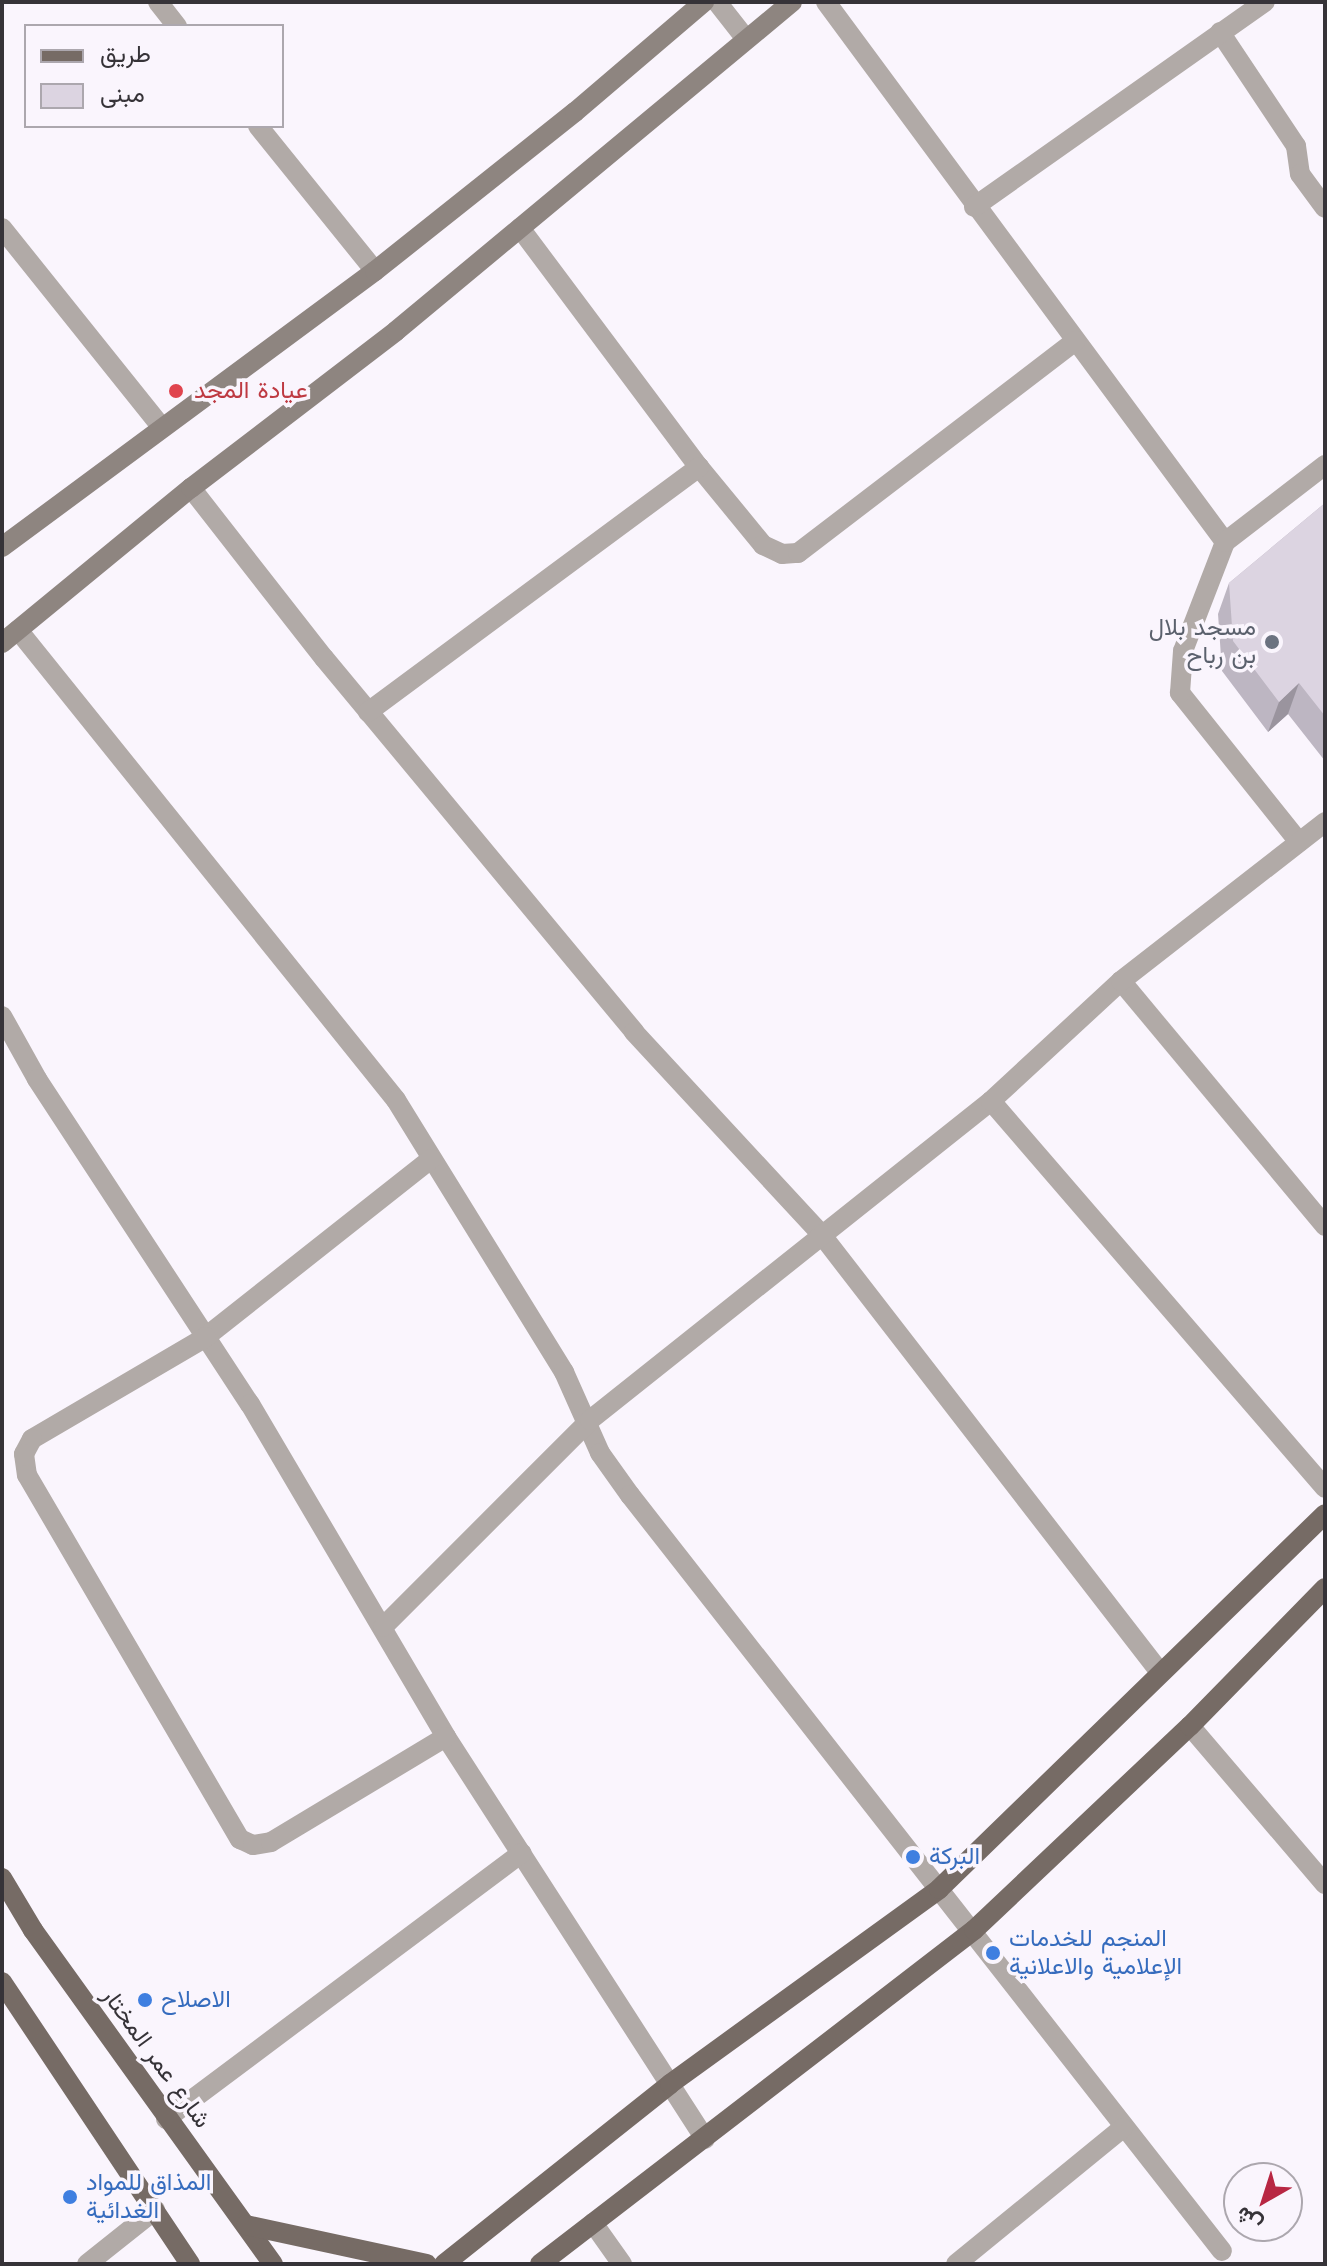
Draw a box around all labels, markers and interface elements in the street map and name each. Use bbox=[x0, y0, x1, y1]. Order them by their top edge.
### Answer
legend bbox=[24, 24, 284, 128]
text: طريق bbox=[100, 40, 151, 68]
text: مبنى bbox=[100, 80, 145, 108]
place label: عيادة المجد bbox=[194, 377, 308, 405]
marker: عيادة المجد bbox=[165, 380, 187, 402]
place label: مسجد بلال بن رباح bbox=[1149, 614, 1256, 670]
marker: مسجد بلال بن رباح bbox=[1263, 633, 1281, 651]
place label: البركة bbox=[929, 1843, 980, 1871]
marker: البركة bbox=[904, 1848, 922, 1866]
place label: المنجم للخدمات الإعلامية والاعلانية bbox=[1009, 1925, 1182, 1981]
marker: المنجم للخدمات الإعلامية والاعلانية bbox=[984, 1944, 1002, 1962]
street label: شارع عمر المختار bbox=[95, 1982, 217, 2134]
place label: الاصلاح bbox=[161, 1986, 231, 2014]
marker: الاصلاح bbox=[136, 1991, 154, 2009]
north arrow bbox=[1223, 2162, 1303, 2242]
place label: المذاق للمواد الغدائية bbox=[86, 2169, 211, 2225]
marker: المذاق للمواد الغدائية bbox=[61, 2188, 79, 2206]
text: ش bbox=[1231, 2201, 1267, 2238]

